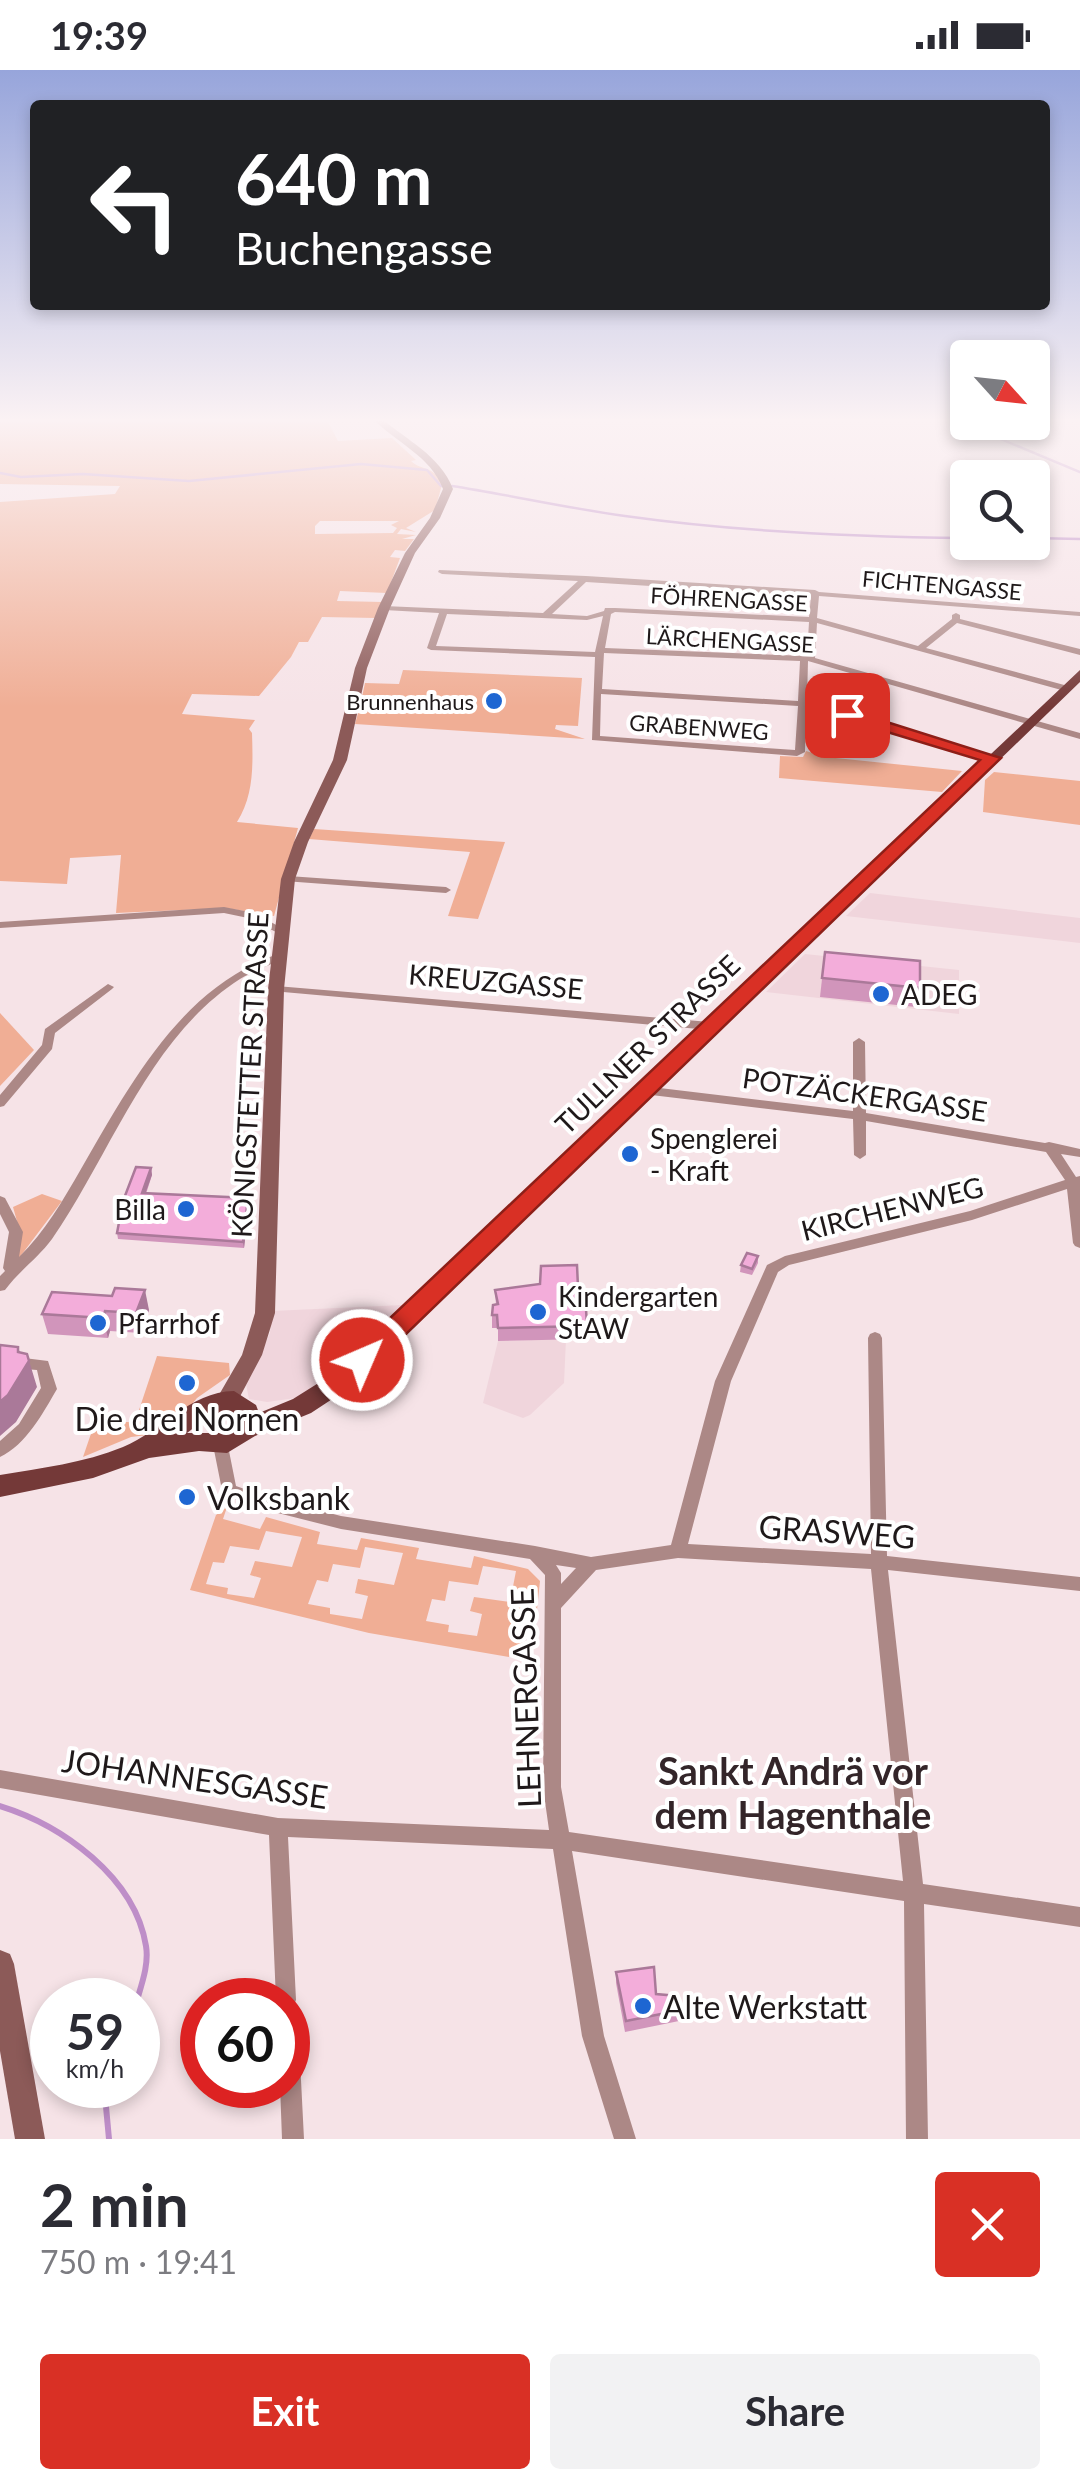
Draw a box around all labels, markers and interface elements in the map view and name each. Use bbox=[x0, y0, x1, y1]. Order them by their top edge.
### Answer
text: 19:39 bbox=[50, 12, 148, 58]
text: 640 m bbox=[235, 136, 432, 220]
icon: left bbox=[70, 140, 200, 270]
text: Buchengasse bbox=[235, 221, 493, 275]
north arrow bbox=[950, 340, 1050, 440]
map controls bbox=[950, 340, 1050, 560]
button: search bbox=[950, 460, 1050, 560]
street label: FICHTENGASSE bbox=[861, 565, 1023, 605]
street label: FÖHRENGASSE bbox=[650, 581, 808, 617]
street label: LÄRCHENGASSE bbox=[645, 622, 815, 658]
pin bbox=[805, 673, 890, 758]
place label: Brunnenhaus bbox=[346, 688, 474, 715]
icon: arrive bbox=[820, 688, 875, 743]
marker: Brunnenhaus bbox=[483, 690, 505, 712]
street label: GRABENWEG bbox=[628, 709, 770, 745]
street label: KÖNIGSTETTER STRASSE bbox=[223, 911, 275, 1239]
street label: TULLNER STRASSE bbox=[548, 947, 746, 1141]
street label: KREUZGASSE bbox=[407, 956, 585, 1006]
place label: ADEG bbox=[901, 977, 977, 1011]
marker: ADEG bbox=[870, 983, 892, 1005]
street label: POTZÄCKERGASSE bbox=[740, 1060, 990, 1128]
place label: Spenglerei - Kraft bbox=[650, 1121, 778, 1187]
marker: Spenglerei - Kraft bbox=[619, 1143, 641, 1165]
street label: KIRCHENWEG bbox=[797, 1169, 987, 1247]
place label: Billa bbox=[114, 1192, 166, 1226]
marker: Billa bbox=[175, 1198, 197, 1220]
place label: Kindergarten StAW bbox=[558, 1279, 718, 1345]
marker: Kindergarten StAW bbox=[527, 1301, 549, 1323]
place label: Pfarrhof bbox=[118, 1306, 220, 1340]
position arrow bbox=[310, 1308, 414, 1412]
marker: Pfarrhof bbox=[87, 1312, 109, 1334]
marker: Die drei Nornen bbox=[176, 1372, 198, 1394]
place label: Die drei Nornen bbox=[75, 1399, 299, 1438]
place label: Volksbank bbox=[207, 1478, 351, 1517]
marker: Volksbank bbox=[176, 1486, 198, 1508]
street label: GRASWEG bbox=[757, 1506, 917, 1556]
street label: LEHNERGASSE bbox=[502, 1587, 548, 1809]
street label: JOHANNESGASSE bbox=[60, 1740, 330, 1816]
district label: Sankt Andrä vor dem Hagenthale bbox=[655, 1747, 931, 1837]
speed limit sign: 60 bbox=[180, 1978, 310, 2108]
place label: Alte Werkstatt bbox=[663, 1987, 867, 2026]
marker: Alte Werkstatt bbox=[632, 1995, 654, 2017]
text: 59 bbox=[66, 2001, 124, 2061]
text: km/h bbox=[66, 2053, 124, 2083]
text: 2 min bbox=[40, 2168, 189, 2240]
button: close bbox=[935, 2172, 1040, 2277]
text: 750 m · 19:41 bbox=[40, 2242, 237, 2281]
button: Exit bbox=[40, 2354, 530, 2469]
button: Share bbox=[550, 2354, 1040, 2469]

